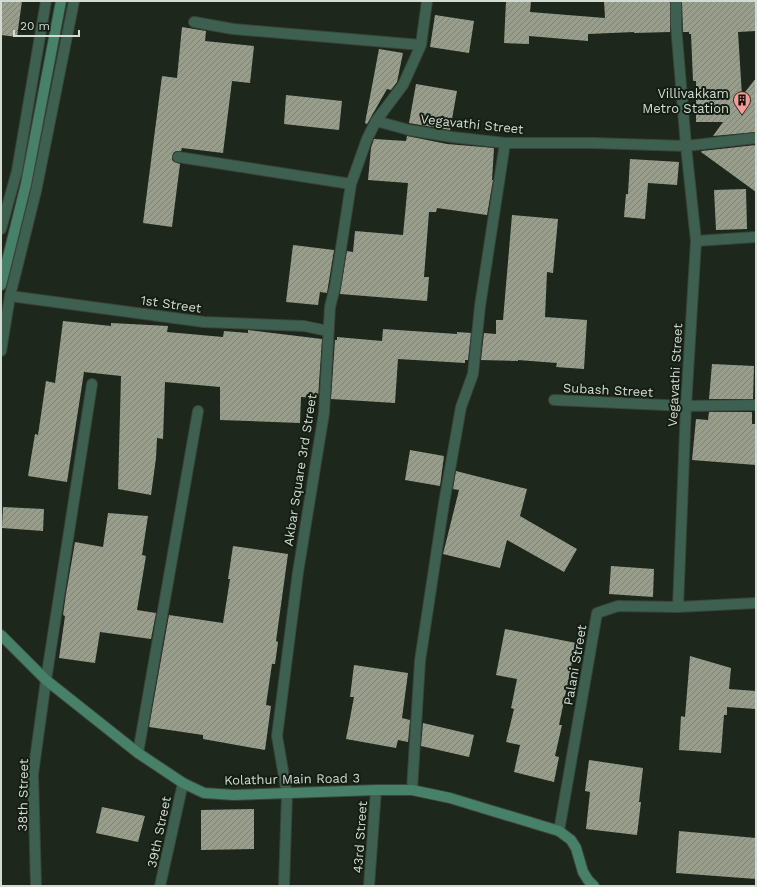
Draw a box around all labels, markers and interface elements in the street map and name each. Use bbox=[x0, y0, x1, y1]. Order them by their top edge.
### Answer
scale bar bbox=[14, 12, 79, 38]
text: 20 m bbox=[20, 19, 50, 33]
place label: Villivakkam Metro Station bbox=[642, 86, 729, 116]
building icon: Villivakkam Metro Station bbox=[732, 90, 752, 115]
street label: Vegavathi Street bbox=[420, 111, 525, 137]
street label: 1st Street bbox=[140, 292, 203, 316]
street label: Vegavathi Street bbox=[665, 322, 685, 427]
street label: Subash Street bbox=[563, 380, 654, 400]
street label: Akbar Square 3rd Street bbox=[281, 392, 320, 547]
street label: Palani Street bbox=[561, 623, 590, 707]
street label: 38th Street bbox=[15, 758, 31, 831]
street label: Kolathur Main Road 3 bbox=[224, 770, 360, 788]
street label: 39th Street bbox=[144, 794, 174, 869]
street label: 43rd Street bbox=[350, 800, 370, 874]

